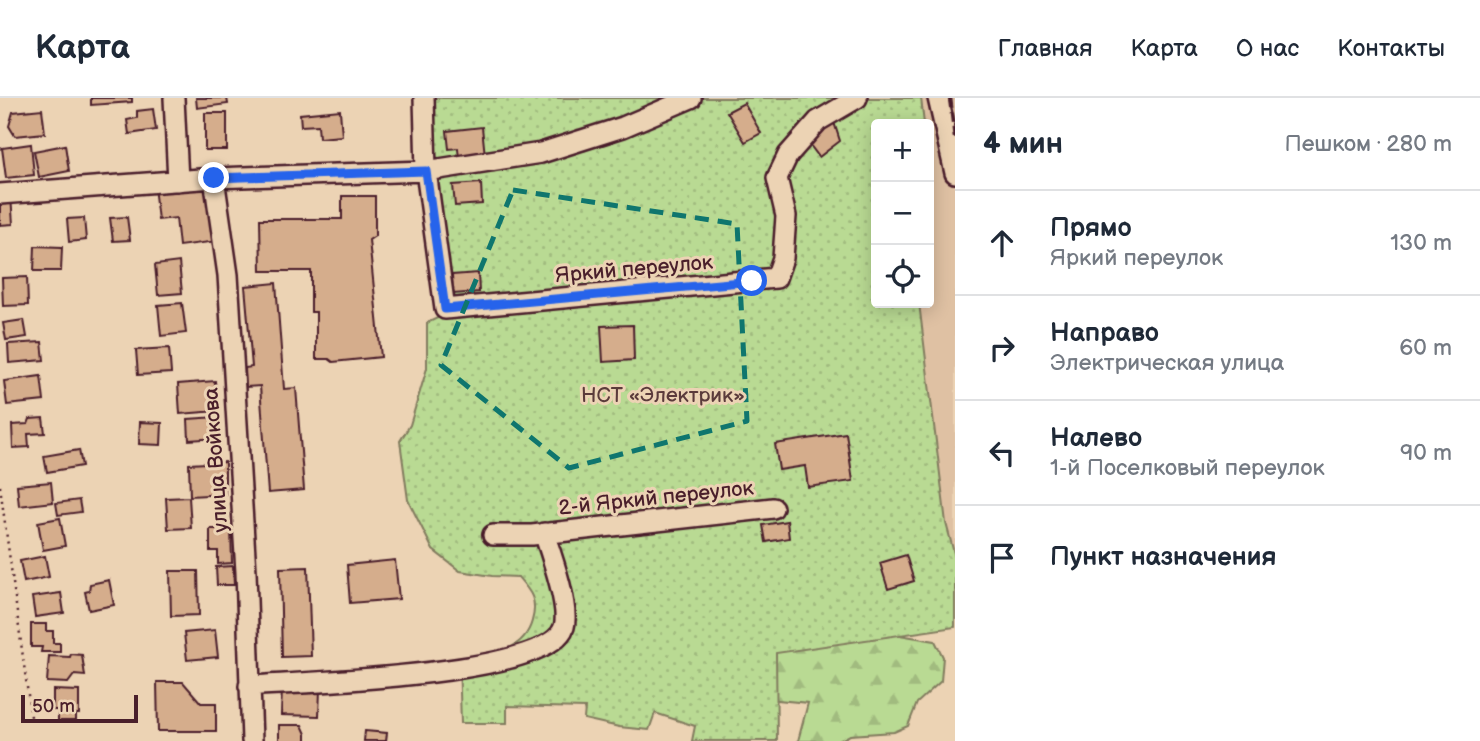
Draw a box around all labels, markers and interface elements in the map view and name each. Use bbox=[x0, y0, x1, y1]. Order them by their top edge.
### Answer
text: Карта bbox=[35, 28, 130, 68]
text: Главная bbox=[998, 34, 1092, 63]
text: Карта bbox=[1130, 34, 1198, 63]
text: О нас bbox=[1236, 34, 1299, 63]
text: Контакты bbox=[1337, 34, 1445, 63]
map controls bbox=[871, 119, 934, 308]
button: + bbox=[871, 119, 934, 182]
text: 4 мин bbox=[983, 126, 1063, 162]
text: Пешком · 280 m bbox=[1284, 130, 1452, 158]
route end bbox=[198, 162, 229, 193]
button: − bbox=[871, 182, 934, 245]
text: Прямо bbox=[1050, 213, 1132, 244]
icon: ahead bbox=[983, 224, 1021, 262]
text: 130 m bbox=[1390, 229, 1452, 257]
text: Яркий переулок bbox=[1050, 244, 1223, 272]
button: locate bbox=[871, 245, 934, 308]
street label: Яркий переулок bbox=[554, 250, 714, 288]
route start bbox=[736, 265, 767, 296]
text: Направо bbox=[1050, 318, 1159, 349]
icon: right bbox=[983, 329, 1021, 367]
text: 60 m bbox=[1399, 334, 1452, 362]
text: Электрическая улица bbox=[1050, 349, 1284, 377]
park label: НСТ «Электрик» bbox=[581, 383, 745, 408]
street label: улица Войкова bbox=[198, 386, 234, 533]
text: Налево bbox=[1050, 423, 1142, 454]
icon: left bbox=[983, 434, 1021, 472]
text: 90 m bbox=[1400, 439, 1452, 467]
text: 1-й Поселковый переулок bbox=[1050, 454, 1325, 482]
street label: 2-й Яркий переулок bbox=[557, 475, 755, 521]
icon: arrive bbox=[983, 539, 1021, 577]
text: Пункт назначения bbox=[1050, 542, 1276, 573]
scale bar bbox=[21, 692, 138, 724]
text: 50 m bbox=[32, 695, 75, 718]

